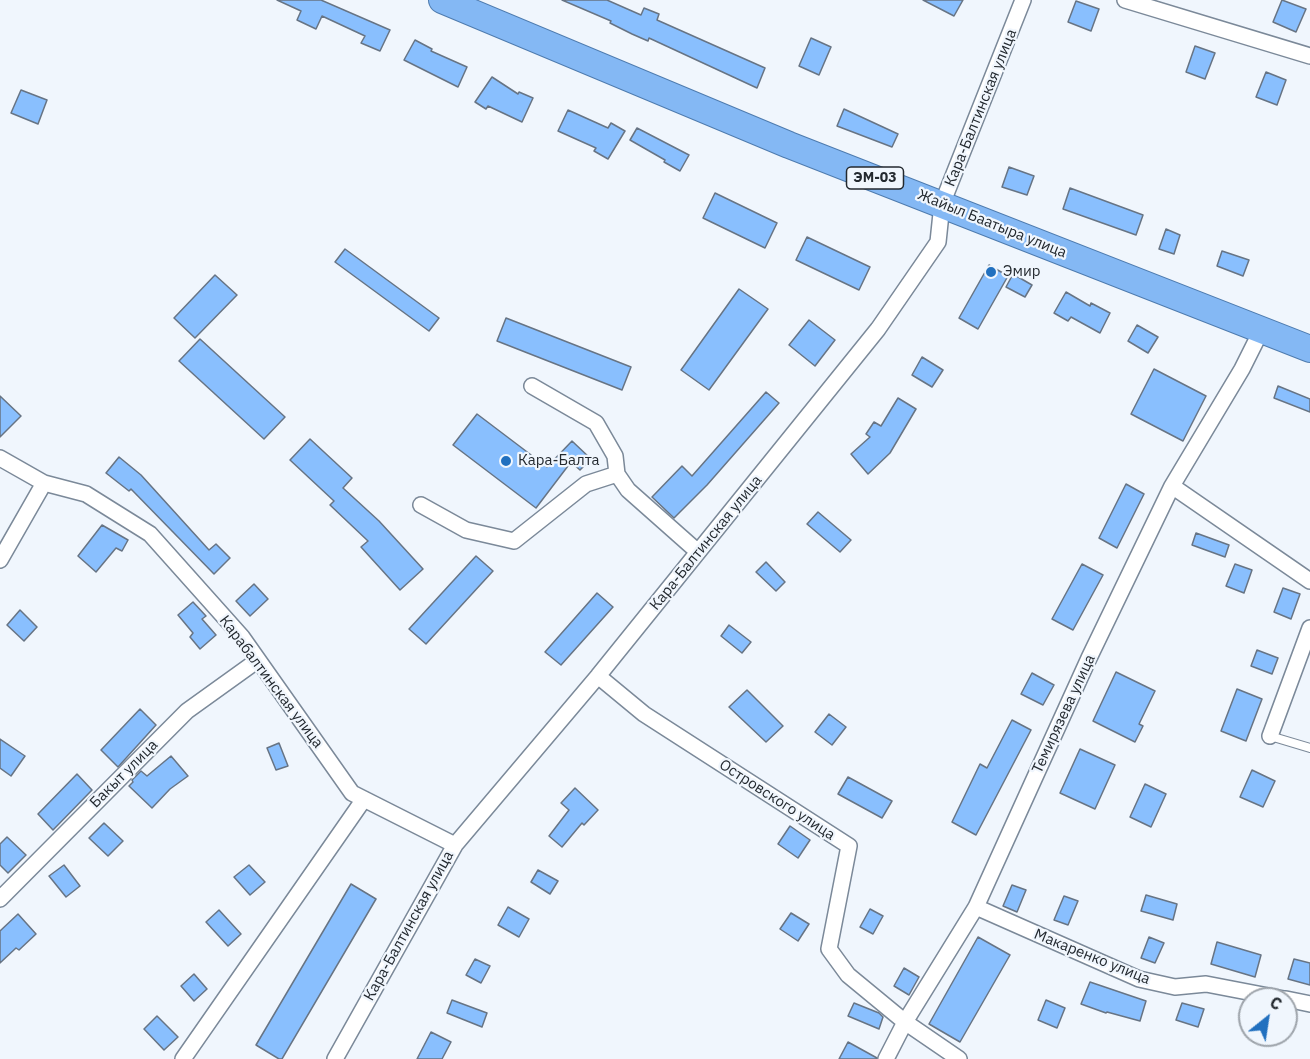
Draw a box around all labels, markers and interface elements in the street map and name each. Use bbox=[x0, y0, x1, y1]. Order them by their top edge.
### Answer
street label: Кара-Балтинская улица bbox=[941, 27, 1021, 189]
road number: ЭМ-03 bbox=[846, 167, 904, 189]
street label: Жайыл Баатыра улица bbox=[915, 186, 1069, 262]
place label: Эмир bbox=[1003, 263, 1040, 281]
marker: Эмир bbox=[984, 265, 998, 279]
place label: Кара-Балта bbox=[518, 452, 600, 470]
marker: Кара-Балта bbox=[499, 454, 513, 468]
street label: Кара-Балтинская улица bbox=[646, 472, 766, 614]
street label: Карабалтинская улица bbox=[215, 612, 327, 752]
street label: Темирязева улица bbox=[1029, 652, 1099, 776]
street label: Бакыт улица bbox=[86, 736, 162, 812]
street label: Островского улица bbox=[716, 756, 838, 844]
street label: Кара-Балтинская улица bbox=[360, 848, 458, 1004]
street label: Макаренко улица bbox=[1031, 926, 1153, 988]
north arrow bbox=[1238, 987, 1298, 1047]
text: С bbox=[1266, 992, 1286, 1014]

